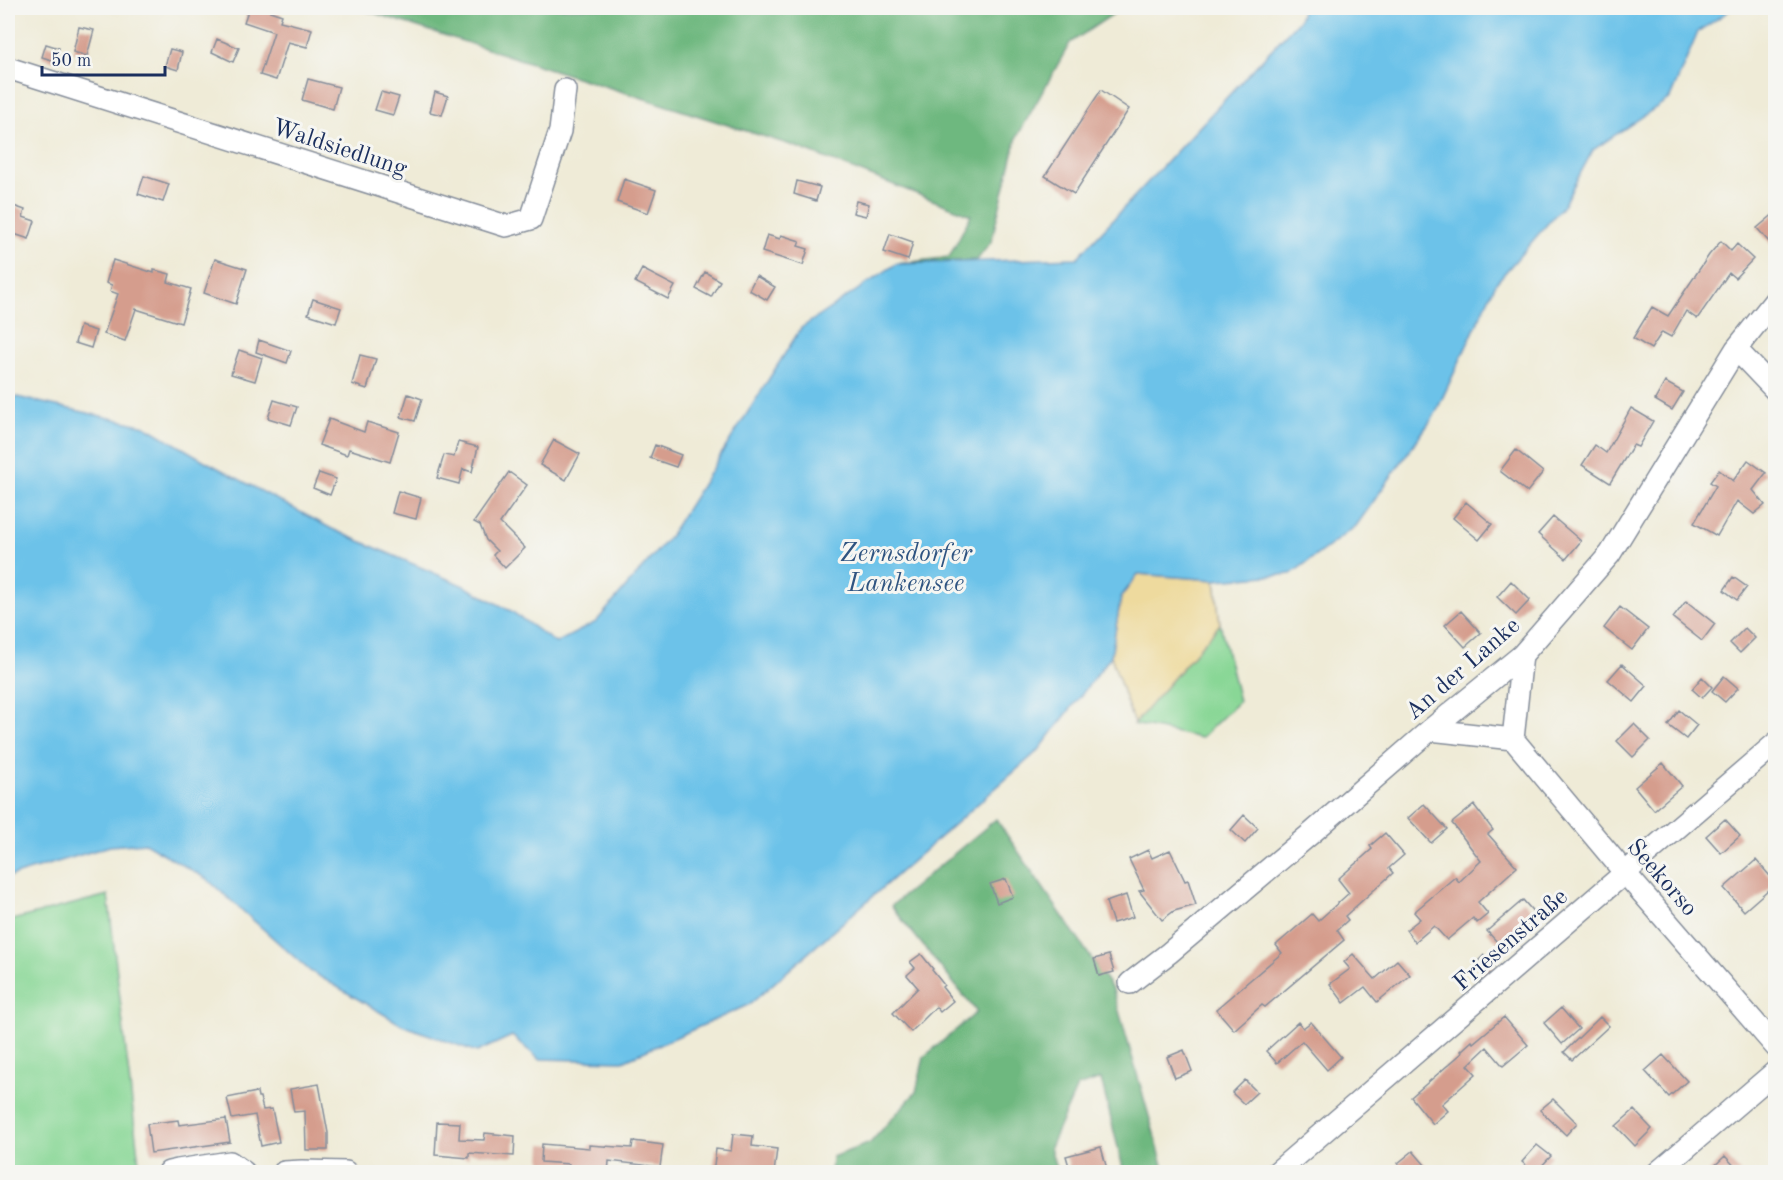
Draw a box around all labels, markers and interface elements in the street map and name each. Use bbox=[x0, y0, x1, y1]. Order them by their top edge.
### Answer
scale bar bbox=[42, 39, 165, 77]
text: 50 m bbox=[51, 52, 91, 70]
street label: Waldsiedlung bbox=[269, 116, 410, 182]
water label: Zernsdorfer Lankensee bbox=[840, 541, 973, 597]
street label: An der Lanke bbox=[1402, 614, 1525, 725]
street label: Seekorso bbox=[1622, 835, 1701, 921]
street label: Friesenstraße bbox=[1450, 885, 1573, 996]

